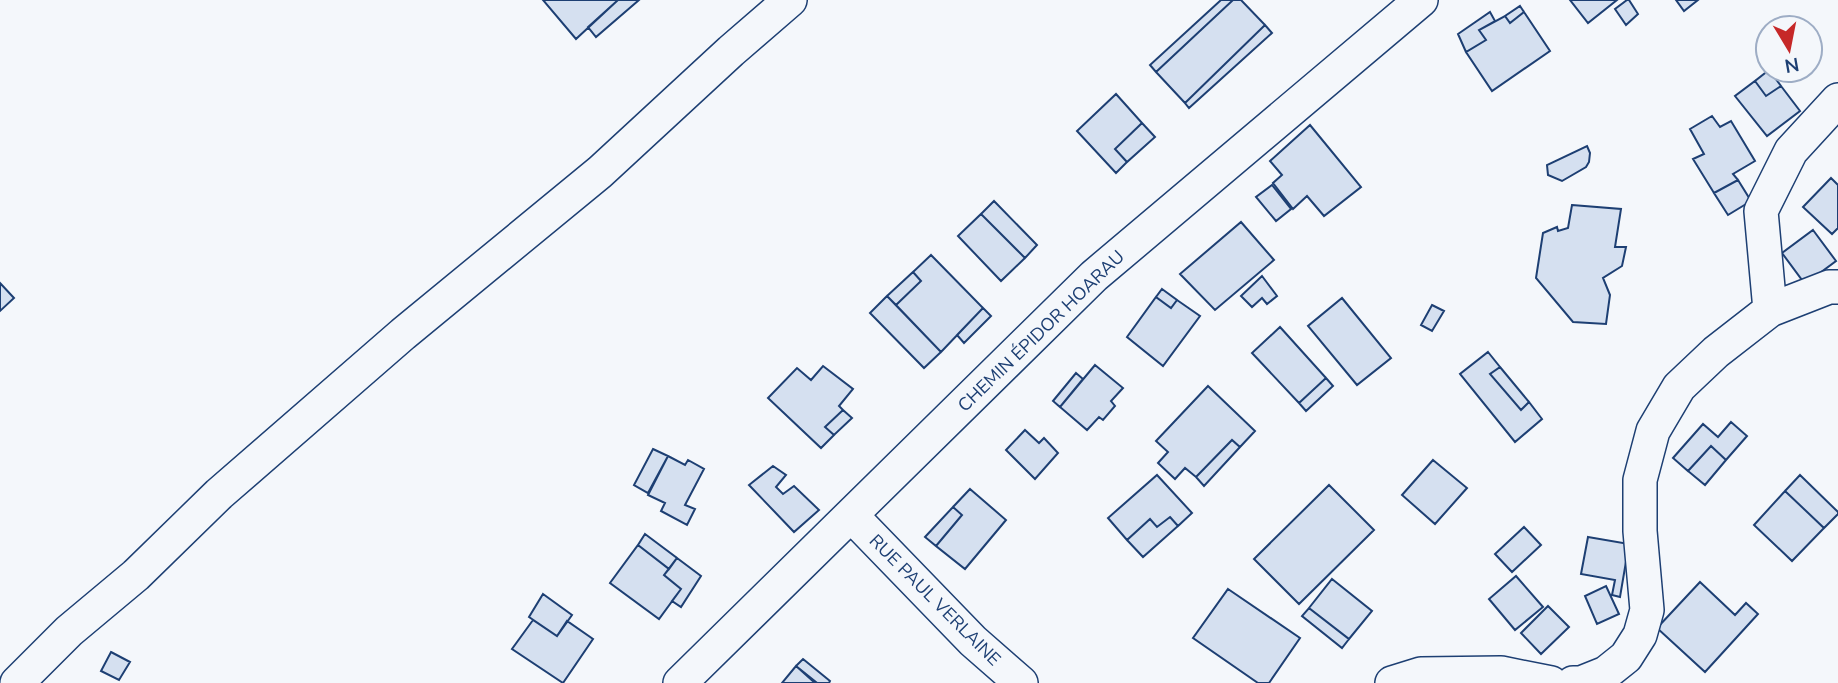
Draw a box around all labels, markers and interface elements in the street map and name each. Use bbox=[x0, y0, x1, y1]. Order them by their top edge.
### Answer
north arrow bbox=[1754, 14, 1824, 84]
text: N bbox=[1783, 51, 1801, 79]
street label: CHEMIN ÉPIDOR HOARAU bbox=[952, 245, 1130, 417]
street label: RUE PAUL VERLAINE bbox=[864, 529, 1006, 671]

